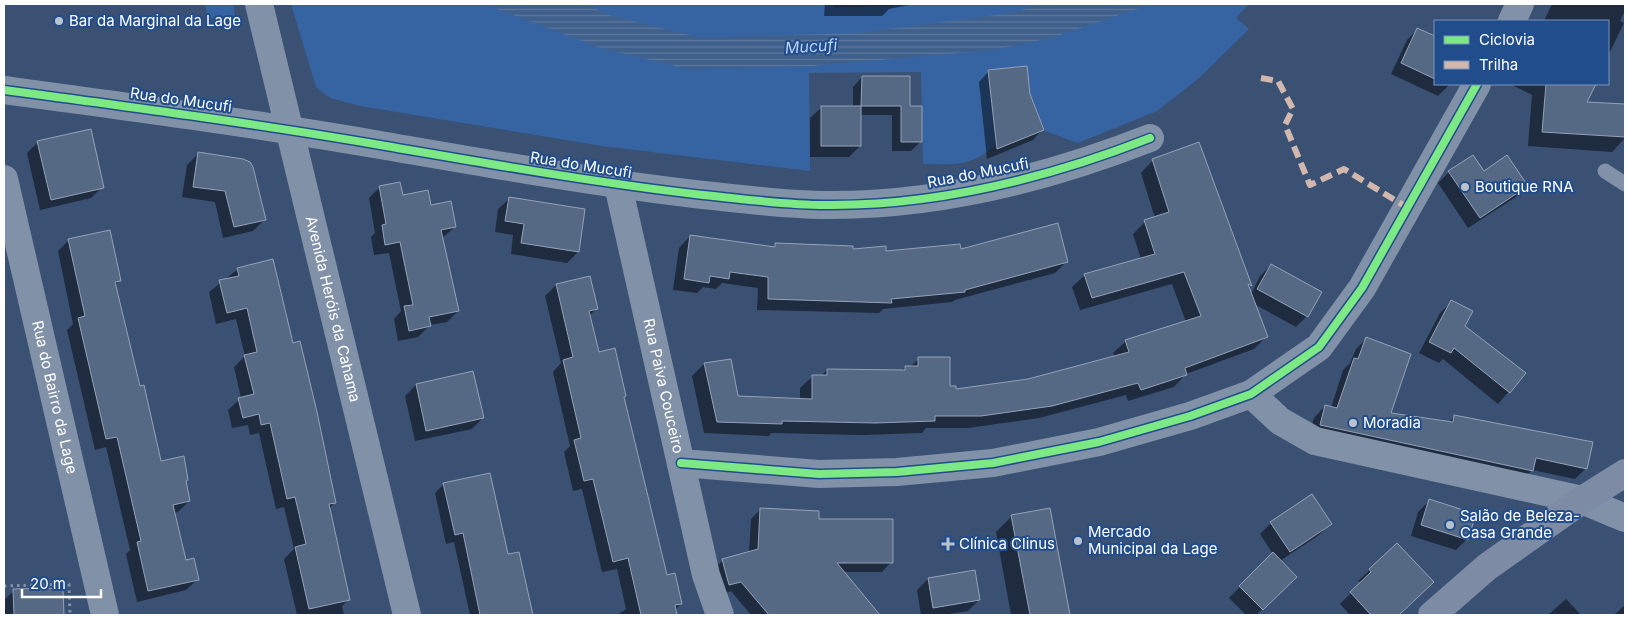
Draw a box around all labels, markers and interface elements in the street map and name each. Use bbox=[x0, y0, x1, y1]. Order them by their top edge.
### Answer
place label: Bar da Marginal da Lage bbox=[69, 11, 241, 30]
marker: Bar da Marginal da Lage bbox=[53, 15, 65, 27]
legend bbox=[1434, 20, 1609, 85]
text: Ciclovia bbox=[1479, 30, 1535, 49]
water label: Mucufi bbox=[784, 34, 839, 58]
text: Trilha bbox=[1479, 55, 1518, 74]
street label: Rua do Mucufi bbox=[129, 83, 233, 116]
street label: Rua do Mucufi bbox=[529, 147, 633, 182]
street label: Rua do Mucufi bbox=[926, 153, 1030, 192]
place label: Boutique RNA bbox=[1475, 177, 1574, 196]
marker: Boutique RNA bbox=[1459, 181, 1471, 193]
street label: Avenida Heróis da Cahama bbox=[302, 214, 365, 404]
street label: Rua Paiva Couceiro bbox=[639, 316, 688, 455]
street label: Rua do Bairro da Lage bbox=[28, 319, 82, 476]
place label: Moradia bbox=[1363, 413, 1421, 432]
marker: Moradia bbox=[1347, 417, 1359, 429]
place label: Salão de Beleza- Casa Grande bbox=[1460, 506, 1580, 542]
marker: Salão de Beleza- Casa Grande bbox=[1444, 519, 1456, 531]
place label: Mercado Municipal da Lage bbox=[1088, 522, 1217, 558]
place label: Clínica Clinus bbox=[959, 534, 1055, 553]
marker: Mercado Municipal da Lage bbox=[1072, 535, 1084, 547]
marker: Clínica Clinus bbox=[941, 537, 955, 551]
scale bar bbox=[22, 566, 101, 598]
text: 20 m bbox=[30, 574, 66, 593]

